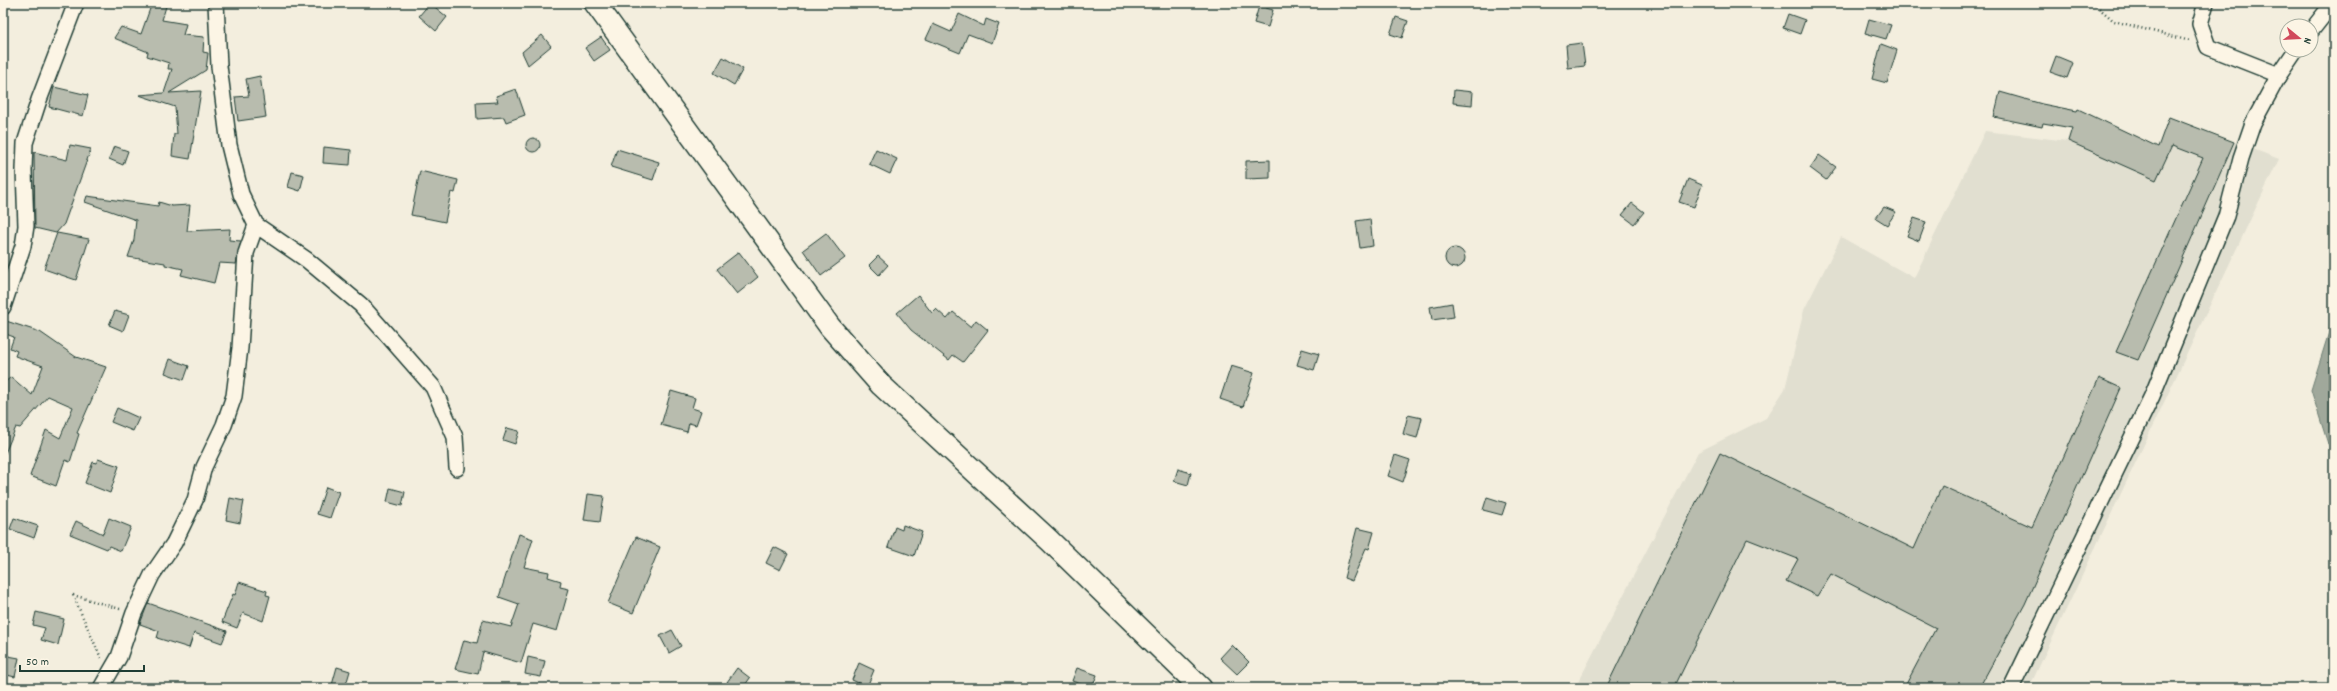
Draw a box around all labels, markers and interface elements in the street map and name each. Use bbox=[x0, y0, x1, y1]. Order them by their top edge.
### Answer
north arrow bbox=[2279, 18, 2319, 58]
text: N bbox=[2298, 35, 2315, 46]
scale bar bbox=[20, 647, 144, 673]
text: 50 m bbox=[26, 654, 49, 671]

